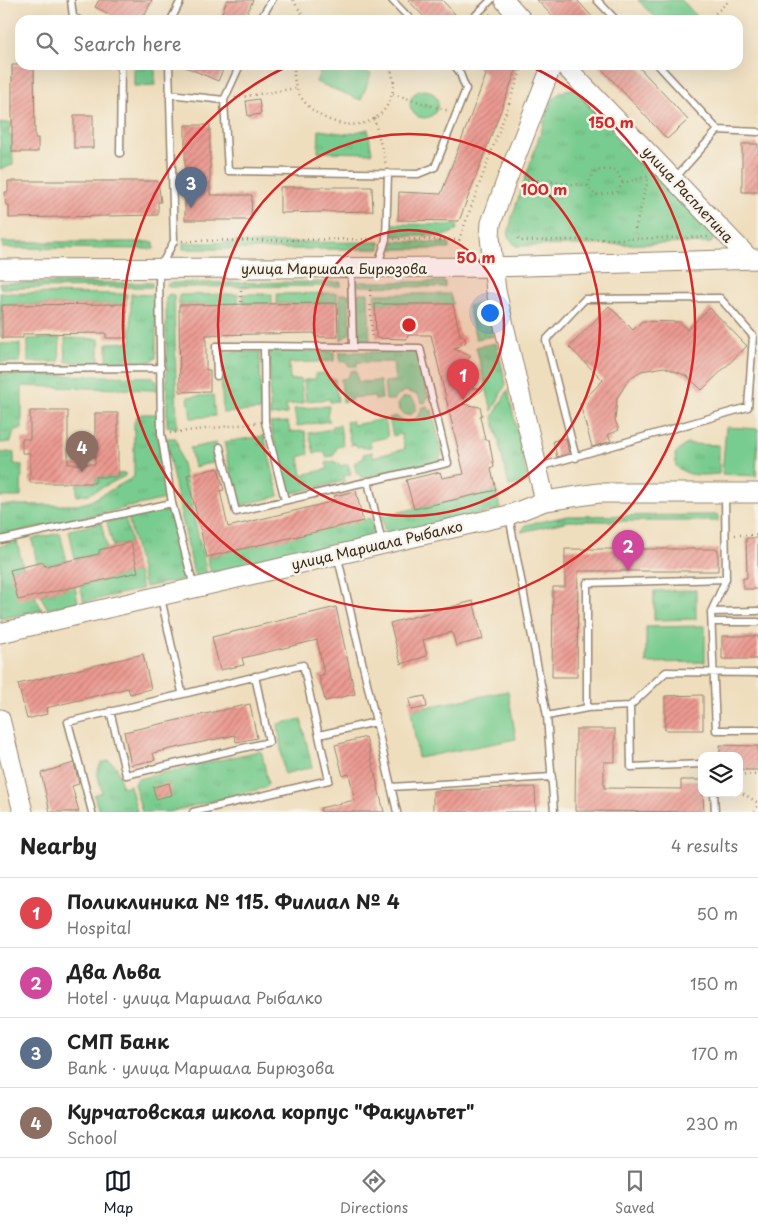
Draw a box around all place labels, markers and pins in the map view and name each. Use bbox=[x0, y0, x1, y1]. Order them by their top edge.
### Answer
pin: 3 bbox=[175, 167, 207, 208]
centre of rings bbox=[400, 316, 418, 334]
pin: 1 bbox=[447, 359, 479, 400]
pin: 4 bbox=[66, 431, 98, 472]
pin: 2 bbox=[612, 530, 644, 571]

